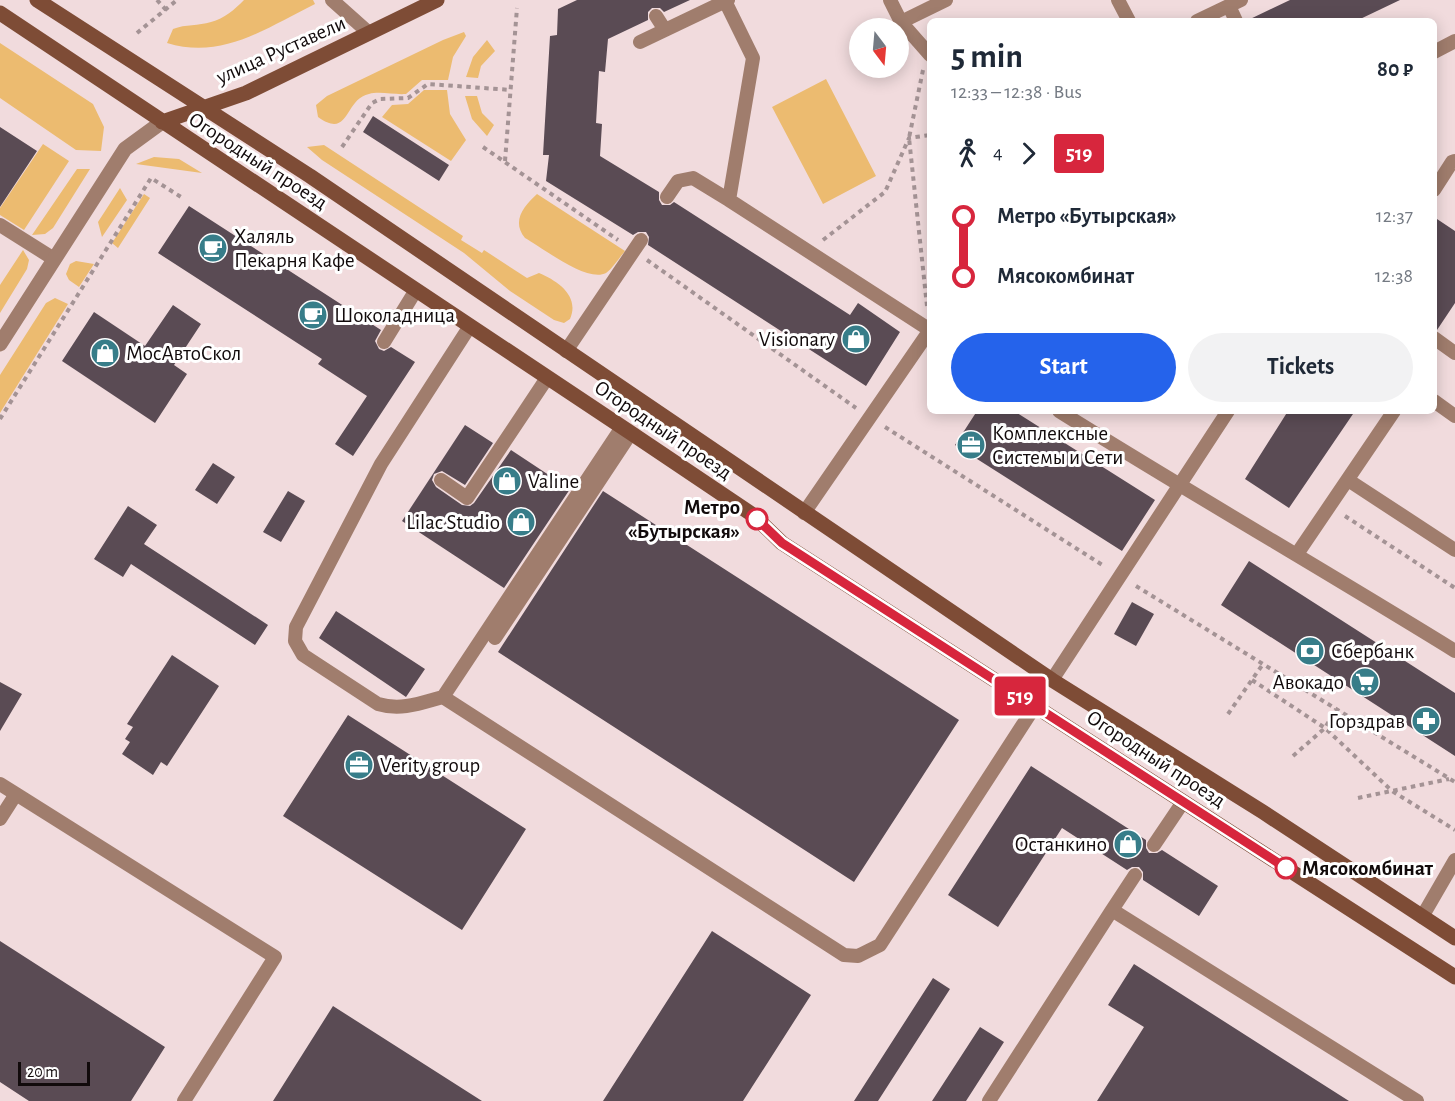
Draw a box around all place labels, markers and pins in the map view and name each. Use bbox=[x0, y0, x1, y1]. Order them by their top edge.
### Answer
place label: Халяль Пекарня Кафе bbox=[234, 226, 355, 271]
cafe icon: Халяль Пекарня Кафе bbox=[197, 232, 229, 264]
cafe icon: Шоколадница bbox=[297, 299, 329, 331]
place label: Шоколадница bbox=[334, 305, 455, 326]
shop icon: Visionary bbox=[840, 323, 872, 355]
place label: Visionary bbox=[759, 329, 835, 350]
shop icon: МосАвтоСкол bbox=[89, 337, 121, 369]
place label: МосАвтоСкол bbox=[126, 343, 241, 364]
place label: Комплексные Системы и Сети bbox=[992, 423, 1123, 468]
office icon: Комплексные Системы и Сети bbox=[955, 429, 987, 461]
shop icon: Valine bbox=[491, 465, 523, 497]
place label: Valine bbox=[528, 471, 579, 492]
place label: Метро «Бутырская» bbox=[628, 497, 740, 542]
shop icon: Lilac Studio bbox=[505, 506, 537, 538]
marker: Метро «Бутырская» bbox=[746, 508, 768, 530]
place label: Lilac Studio bbox=[406, 512, 500, 533]
bank icon: Сбербанк bbox=[1294, 635, 1326, 667]
place label: Сбербанк bbox=[1331, 641, 1414, 662]
supermarket icon: Авокадо bbox=[1349, 666, 1381, 698]
place label: Авокадо bbox=[1273, 672, 1344, 693]
pharmacy icon: Горздрав bbox=[1410, 705, 1442, 737]
place label: Горздрав bbox=[1328, 711, 1405, 732]
office icon: Verity group bbox=[343, 749, 375, 781]
place label: Verity group bbox=[380, 755, 480, 776]
shop icon: Останкино bbox=[1112, 828, 1144, 860]
place label: Останкино bbox=[1014, 834, 1107, 855]
marker: Мясокомбинат bbox=[1275, 857, 1297, 879]
place label: Мясокомбинат bbox=[1302, 858, 1434, 879]

